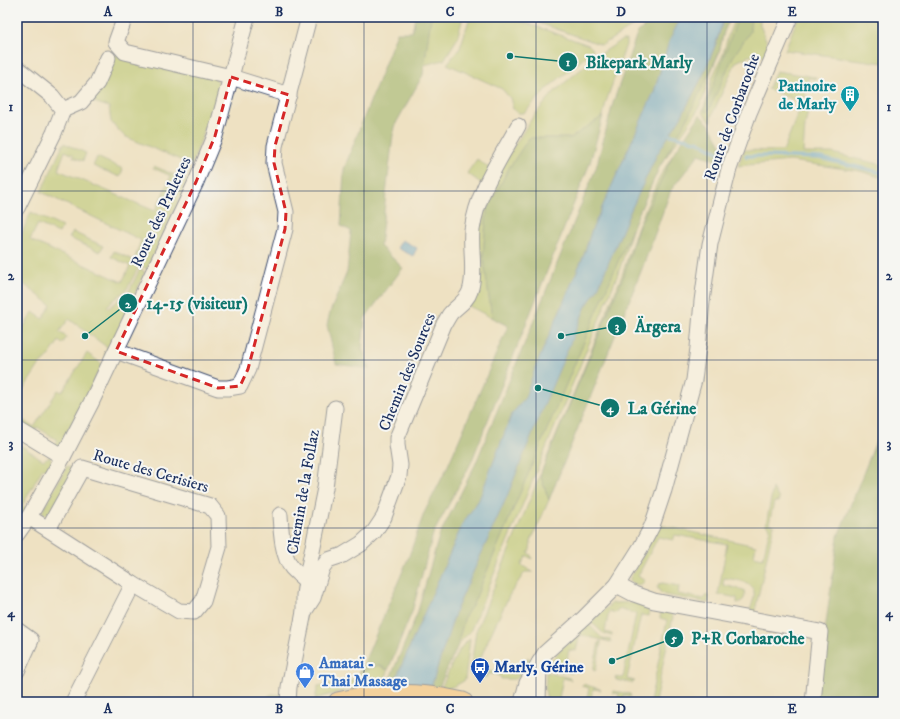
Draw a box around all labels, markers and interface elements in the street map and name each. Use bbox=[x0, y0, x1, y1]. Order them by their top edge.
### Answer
text: A bbox=[103, 4, 113, 20]
text: B bbox=[275, 4, 283, 20]
text: C bbox=[446, 4, 455, 20]
text: D bbox=[616, 4, 626, 20]
text: E bbox=[787, 4, 797, 20]
callout: Bikepark Marly bbox=[558, 48, 701, 77]
street label: Route de Corbaroche bbox=[700, 51, 764, 183]
text: Bikepark Marly bbox=[586, 52, 693, 74]
text: 1 bbox=[566, 55, 571, 70]
place label: Patinoire de Marly bbox=[778, 76, 836, 114]
building icon: Patinoire de Marly bbox=[839, 84, 861, 112]
text: 1 bbox=[9, 99, 14, 115]
text: 1 bbox=[887, 99, 892, 115]
street label: Route des Pralettes bbox=[127, 153, 195, 271]
text: 2 bbox=[8, 268, 15, 284]
text: 2 bbox=[886, 268, 893, 284]
callout: 14-15 (visiteur) bbox=[118, 289, 255, 318]
text: 14-15 (visiteur) bbox=[146, 293, 248, 315]
text: 2 bbox=[125, 297, 132, 312]
street label: Chemin des Sources bbox=[374, 310, 440, 434]
callout: Ärgera bbox=[607, 312, 689, 341]
text: Ärgera bbox=[634, 315, 682, 338]
text: 3 bbox=[615, 319, 620, 334]
callout: La Gérine bbox=[600, 394, 705, 423]
text: La Gérine bbox=[628, 398, 696, 420]
text: 4 bbox=[606, 401, 615, 416]
street label: Chemin de la Follaz bbox=[282, 428, 324, 556]
text: 3 bbox=[9, 436, 14, 452]
text: 3 bbox=[887, 436, 892, 452]
street label: Route des Cerisiers bbox=[91, 445, 211, 497]
text: 4 bbox=[6, 605, 15, 622]
text: 4 bbox=[884, 605, 893, 622]
callout: P+R Corbaroche bbox=[664, 623, 813, 652]
text: P+R Corbaroche bbox=[691, 628, 805, 650]
text: 5 bbox=[670, 631, 677, 646]
place label: Amataï - Thai Massage bbox=[318, 653, 408, 691]
bus stop icon: Marly, Gérine bbox=[469, 656, 491, 684]
place label: Marly, Gérine bbox=[494, 657, 584, 677]
shop icon: Amataï - Thai Massage bbox=[294, 661, 316, 689]
text: A bbox=[103, 701, 113, 717]
text: B bbox=[275, 701, 283, 717]
text: C bbox=[446, 701, 455, 717]
text: D bbox=[616, 701, 626, 717]
text: E bbox=[787, 701, 797, 717]

